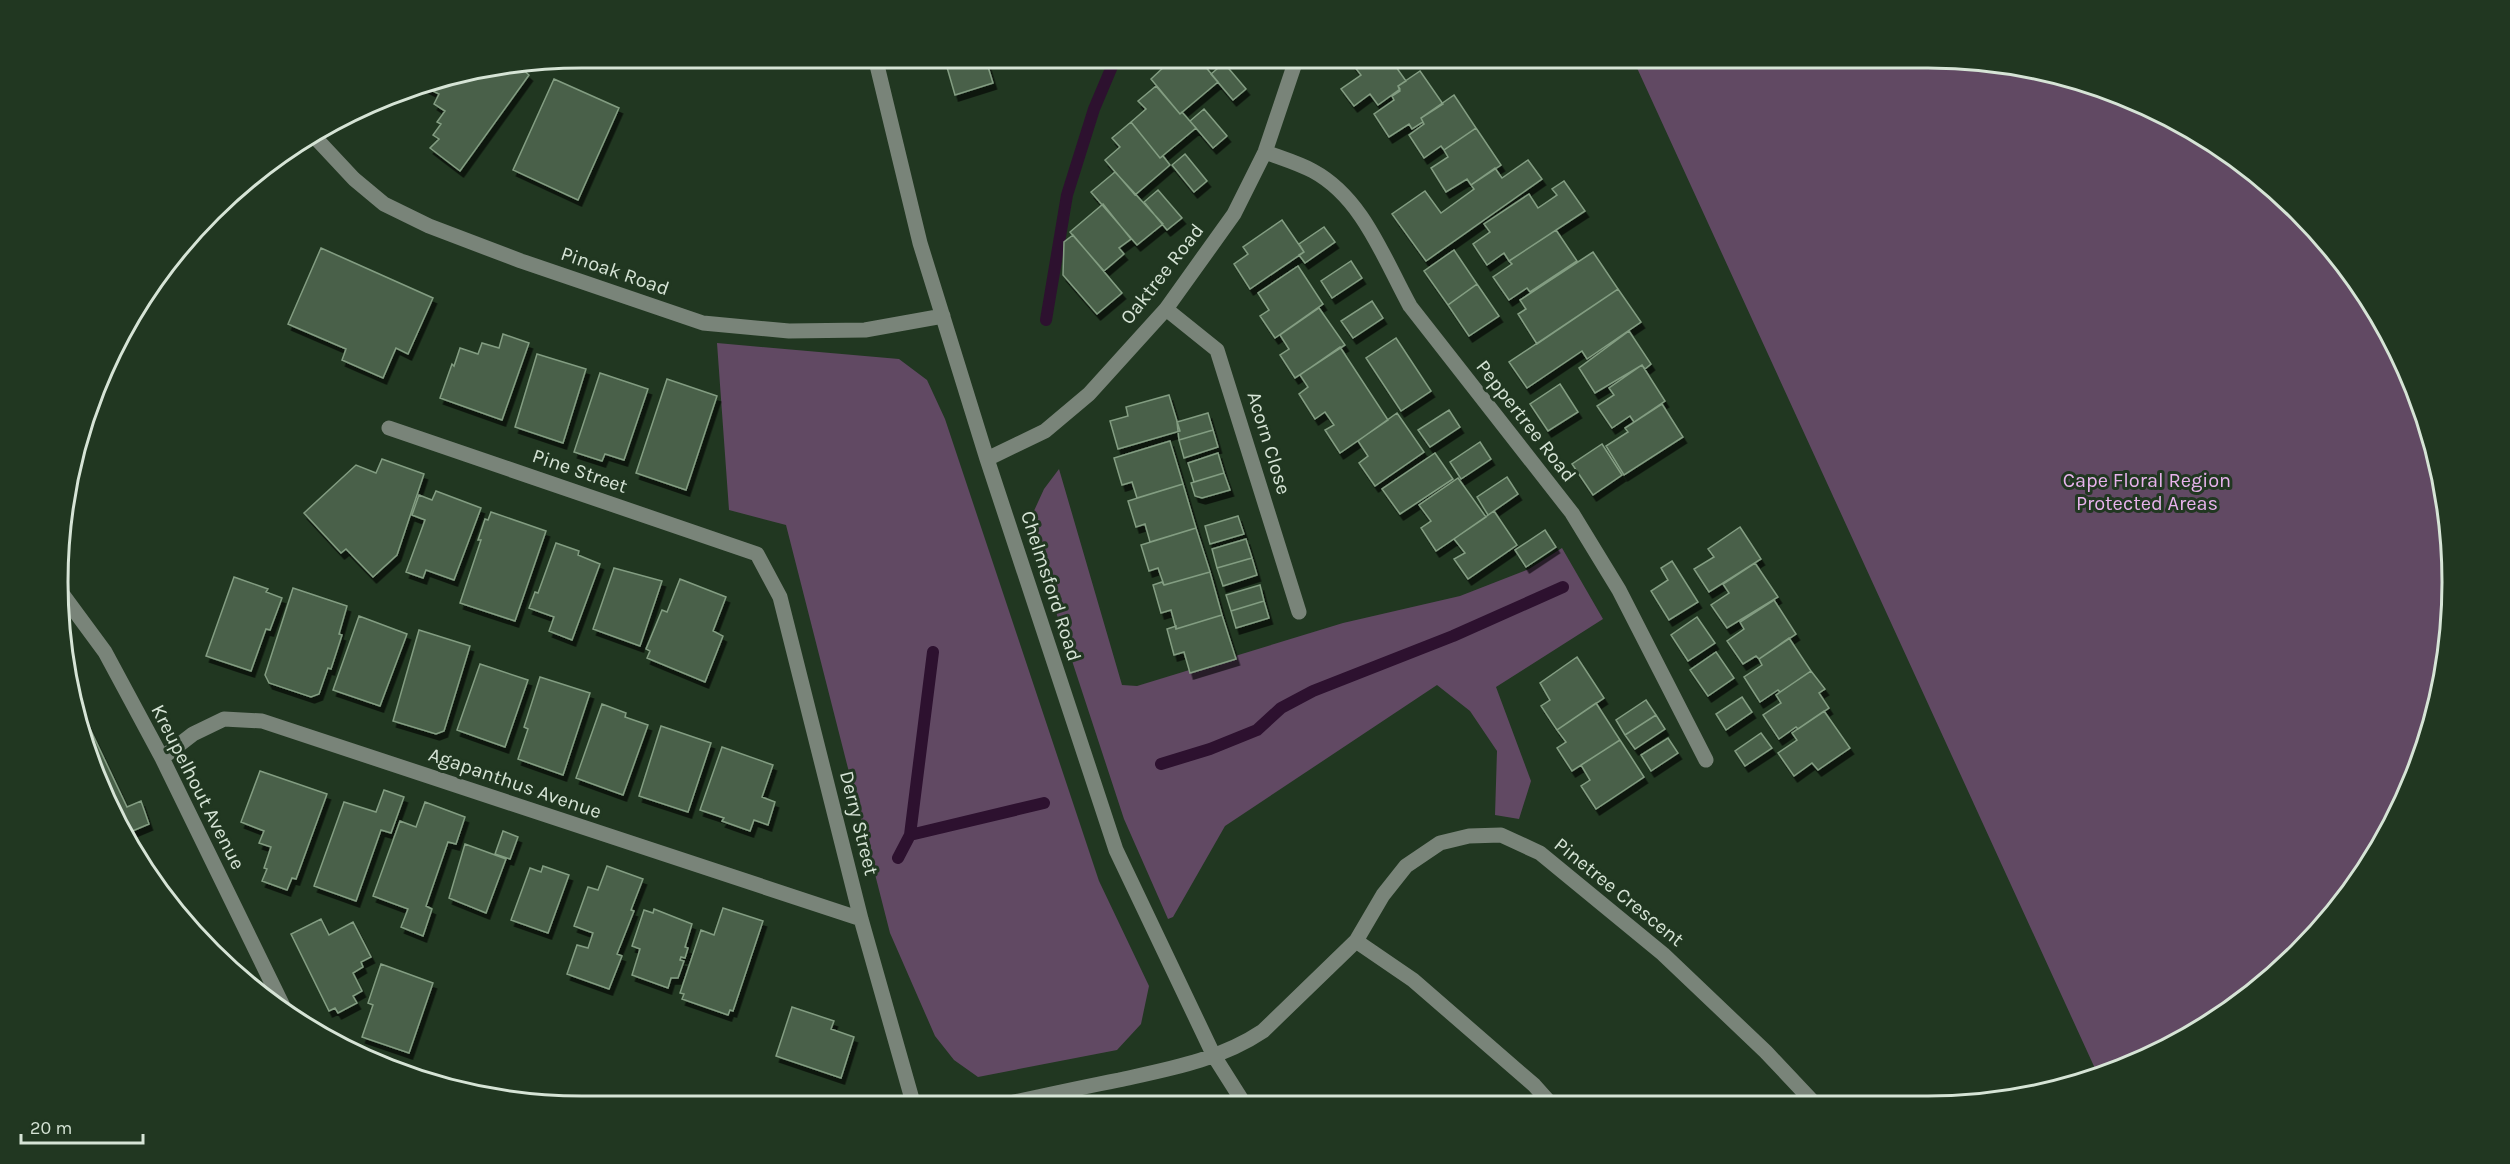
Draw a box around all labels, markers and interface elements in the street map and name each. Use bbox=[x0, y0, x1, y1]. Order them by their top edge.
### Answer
street label: Oaktree Road bbox=[1116, 219, 1208, 329]
street label: Pinoak Road bbox=[558, 242, 672, 300]
street label: Peppertree Road bbox=[1471, 355, 1581, 487]
street label: Acorn Close bbox=[1242, 389, 1296, 497]
street label: Pine Street bbox=[529, 444, 631, 498]
park label: Cape Floral Region Protected Areas bbox=[2063, 469, 2231, 515]
street label: Chelmsford Road bbox=[1016, 508, 1086, 664]
street label: Kreupelhout Avenue bbox=[146, 700, 250, 874]
street label: Agapanthus Avenue bbox=[426, 743, 604, 823]
street label: Derry Street bbox=[835, 768, 883, 878]
street label: Pinetree Crescent bbox=[1550, 833, 1689, 952]
scale bar bbox=[21, 1107, 142, 1145]
text: 20 m bbox=[30, 1117, 72, 1139]

